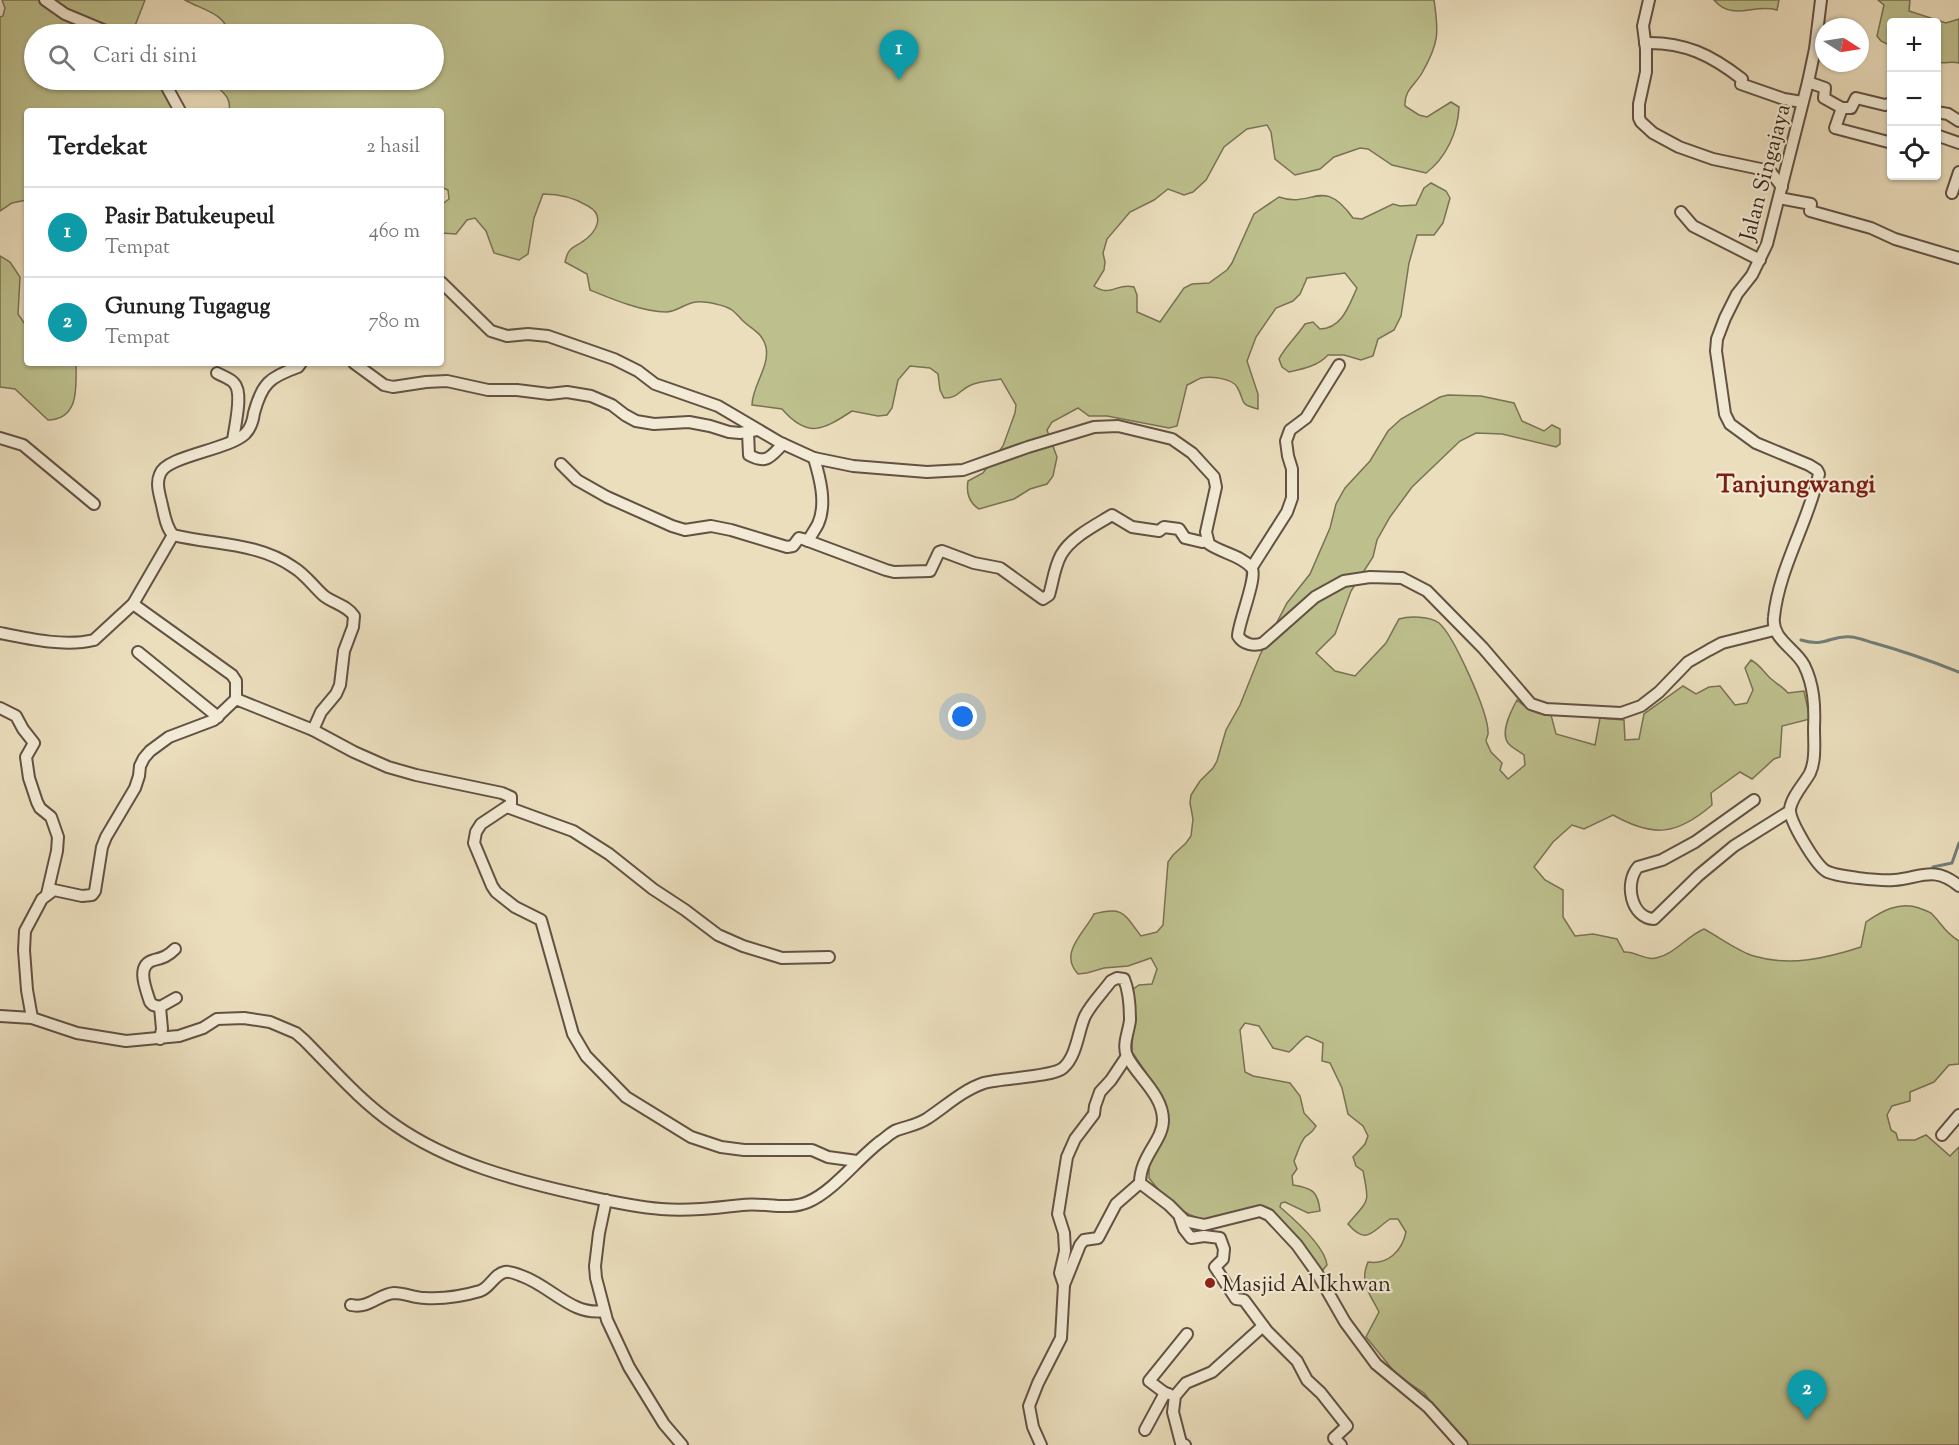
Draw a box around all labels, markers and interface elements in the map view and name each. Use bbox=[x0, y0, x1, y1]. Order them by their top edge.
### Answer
north arrow bbox=[1815, 18, 1869, 72]
map controls bbox=[1887, 18, 1941, 180]
button: + bbox=[1887, 18, 1941, 72]
search box bbox=[24, 24, 444, 90]
pin: 1 bbox=[880, 31, 918, 80]
icon: search bbox=[45, 41, 78, 74]
text: Cari di sini bbox=[93, 41, 197, 73]
button: − bbox=[1887, 72, 1941, 126]
street label: Jalan Singajaya bbox=[1733, 101, 1801, 246]
button: locate bbox=[1887, 126, 1941, 180]
text: Terdekat bbox=[48, 129, 147, 166]
text: 2 hasil bbox=[366, 133, 420, 162]
text: Pasir Batukeupeul bbox=[105, 202, 275, 234]
text: 1 bbox=[64, 218, 71, 247]
text: 460 m bbox=[369, 218, 420, 247]
text: Tempat bbox=[105, 234, 170, 263]
text: Gunung Tugagug bbox=[105, 292, 270, 324]
text: 2 bbox=[63, 308, 72, 337]
text: 780 m bbox=[369, 308, 420, 337]
text: Tempat bbox=[105, 324, 170, 353]
district label: Tanjungwangi bbox=[1716, 467, 1876, 504]
your location bbox=[948, 702, 977, 731]
place label: Masjid Al Ikhwan bbox=[1222, 1270, 1391, 1302]
marker: Masjid Al Ikhwan bbox=[1203, 1276, 1217, 1290]
pin: 2 bbox=[1788, 1370, 1826, 1420]

